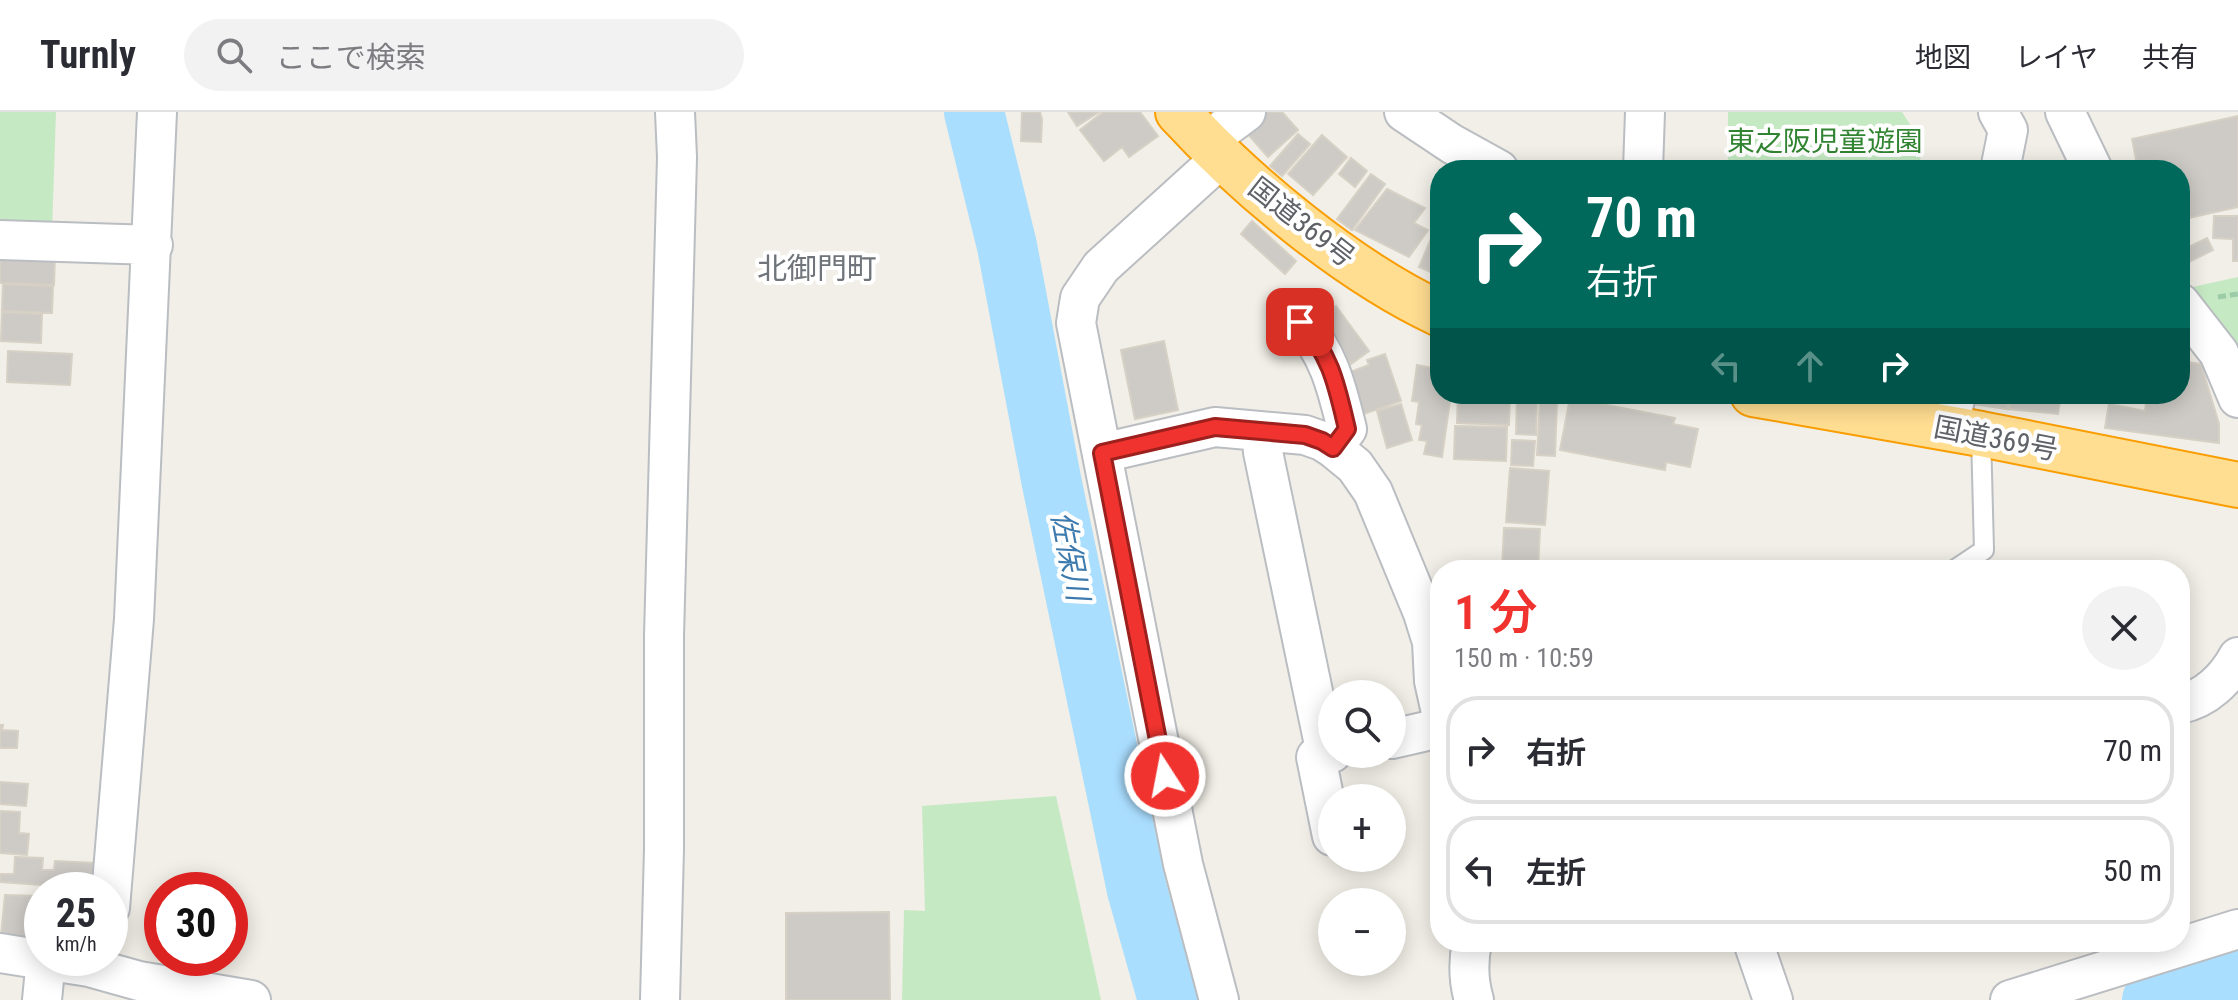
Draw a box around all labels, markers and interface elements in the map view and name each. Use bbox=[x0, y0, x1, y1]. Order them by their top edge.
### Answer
search box bbox=[184, 19, 744, 91]
text: Turnly bbox=[40, 33, 136, 77]
icon: search bbox=[212, 33, 256, 77]
text: ここで検索 bbox=[276, 40, 426, 75]
text: 地図 bbox=[1915, 41, 1971, 74]
text: レイヤ bbox=[2015, 41, 2098, 74]
text: 共有 bbox=[2142, 41, 2198, 74]
park label: 東之阪児童遊園 bbox=[1727, 125, 1923, 158]
street label: 国道369号 bbox=[1242, 171, 1361, 274]
text: 70 m bbox=[1586, 185, 1697, 251]
icon: right bbox=[1454, 192, 1558, 296]
district label: 北御門町 bbox=[757, 251, 877, 286]
text: 右折 bbox=[1586, 261, 1658, 303]
pin bbox=[1266, 288, 1334, 356]
icon: arrive bbox=[1278, 300, 1322, 344]
icon: left bbox=[1704, 344, 1748, 388]
icon: ahead bbox=[1788, 344, 1832, 388]
icon: right bbox=[1872, 344, 1916, 388]
street label: 国道369号 bbox=[1931, 410, 2061, 467]
water label: 佐保川 bbox=[1045, 508, 1097, 606]
text: 1 分 bbox=[1454, 584, 1537, 641]
button: close bbox=[2082, 586, 2166, 670]
text: 150 m · 10:59 bbox=[1454, 643, 1594, 673]
map controls bbox=[1318, 680, 1406, 976]
button: search bbox=[1318, 680, 1406, 768]
icon: right bbox=[1458, 728, 1502, 772]
text: 70 m bbox=[2103, 733, 2162, 768]
position arrow bbox=[1123, 734, 1207, 818]
text: 右折 bbox=[1526, 735, 1586, 770]
button: + bbox=[1318, 784, 1406, 872]
icon: left bbox=[1458, 848, 1502, 892]
text: 50 m bbox=[2103, 853, 2162, 888]
text: 左折 bbox=[1526, 855, 1586, 890]
speed limit sign: 30 bbox=[144, 872, 248, 976]
button: − bbox=[1318, 888, 1406, 976]
text: 25 bbox=[56, 890, 96, 937]
text: km/h bbox=[55, 932, 97, 956]

